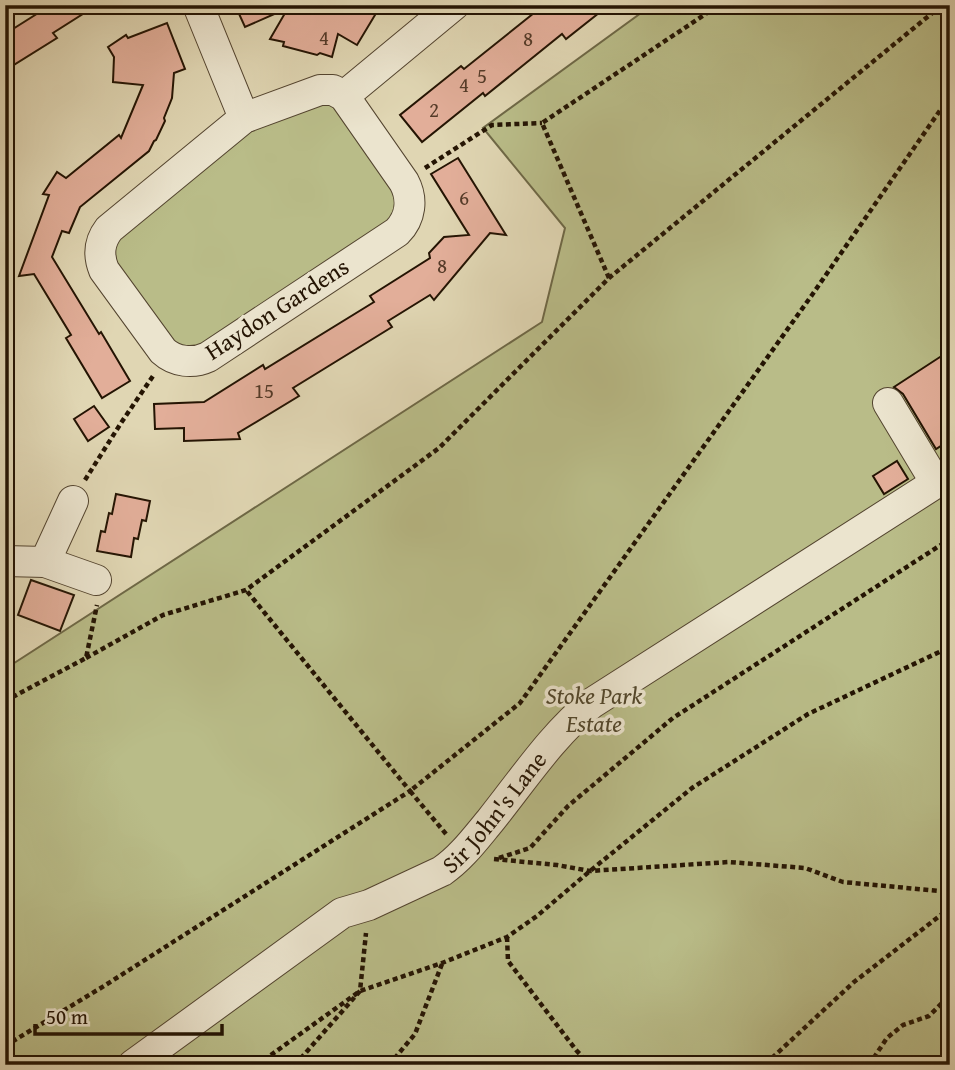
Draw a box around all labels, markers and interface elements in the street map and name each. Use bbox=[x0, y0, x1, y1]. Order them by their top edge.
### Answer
house number: 4 bbox=[319, 22, 329, 53]
house number: 8 bbox=[523, 23, 533, 54]
house number: 5 bbox=[477, 60, 487, 91]
house number: 4 bbox=[459, 69, 469, 100]
house number: 2 bbox=[429, 94, 439, 125]
house number: 6 bbox=[459, 182, 469, 213]
street label: Haydon Gardens bbox=[198, 249, 356, 368]
house number: 8 bbox=[437, 250, 447, 281]
house number: 15 bbox=[254, 375, 274, 406]
park label: Stoke Park Estate bbox=[546, 678, 642, 741]
street label: Sir John's Lane bbox=[434, 743, 555, 882]
scale bar bbox=[35, 993, 222, 1037]
text: 50 m bbox=[46, 1001, 88, 1032]

